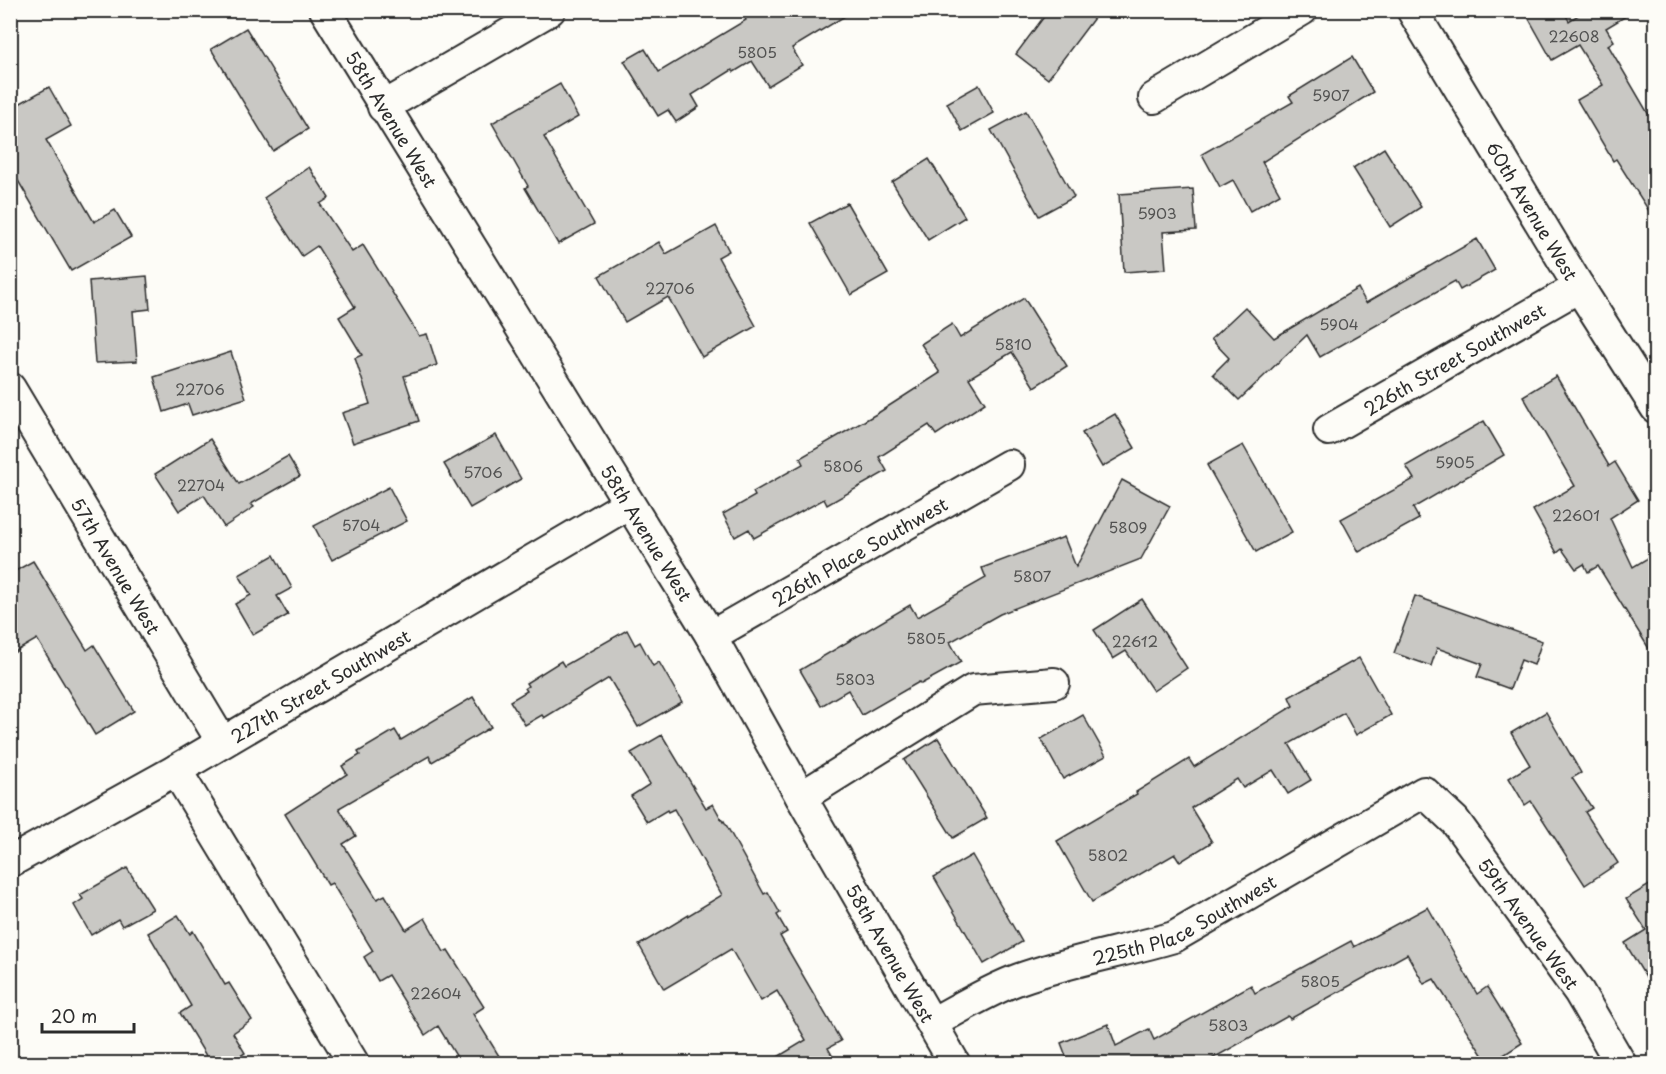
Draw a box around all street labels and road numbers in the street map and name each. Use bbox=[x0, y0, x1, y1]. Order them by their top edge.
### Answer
street label: 58th Avenue West bbox=[340, 46, 445, 192]
street label: 60th Avenue West bbox=[1480, 136, 1585, 285]
street label: 226th Street Southwest bbox=[1358, 296, 1550, 421]
street label: 58th Avenue West bbox=[595, 459, 700, 606]
street label: 226th Place Southwest bbox=[766, 490, 952, 612]
street label: 57th Avenue West bbox=[65, 492, 168, 639]
street label: 227th Street Southwest bbox=[225, 622, 415, 749]
street label: 59th Avenue West bbox=[1472, 852, 1586, 995]
street label: 225th Place Southwest bbox=[1089, 867, 1281, 971]
street label: 58th Avenue West bbox=[840, 879, 942, 1027]

